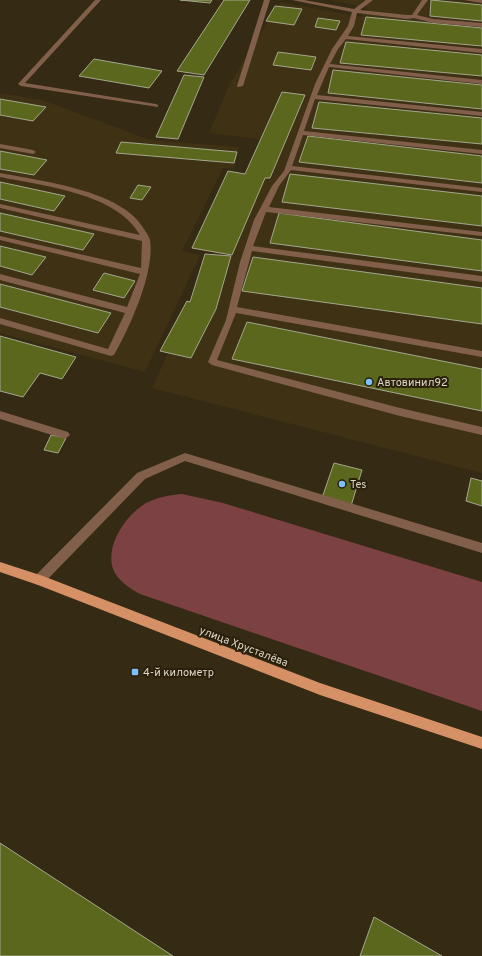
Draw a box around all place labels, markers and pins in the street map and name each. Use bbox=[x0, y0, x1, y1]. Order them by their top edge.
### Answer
place label: Автовинил92 bbox=[377, 376, 448, 390]
marker: Автовинил92 bbox=[364, 377, 374, 387]
place label: Tes bbox=[350, 478, 366, 492]
marker: Tes bbox=[337, 479, 347, 489]
place label: 4-й километр bbox=[143, 666, 214, 680]
marker: 4-й километр bbox=[130, 667, 140, 677]

